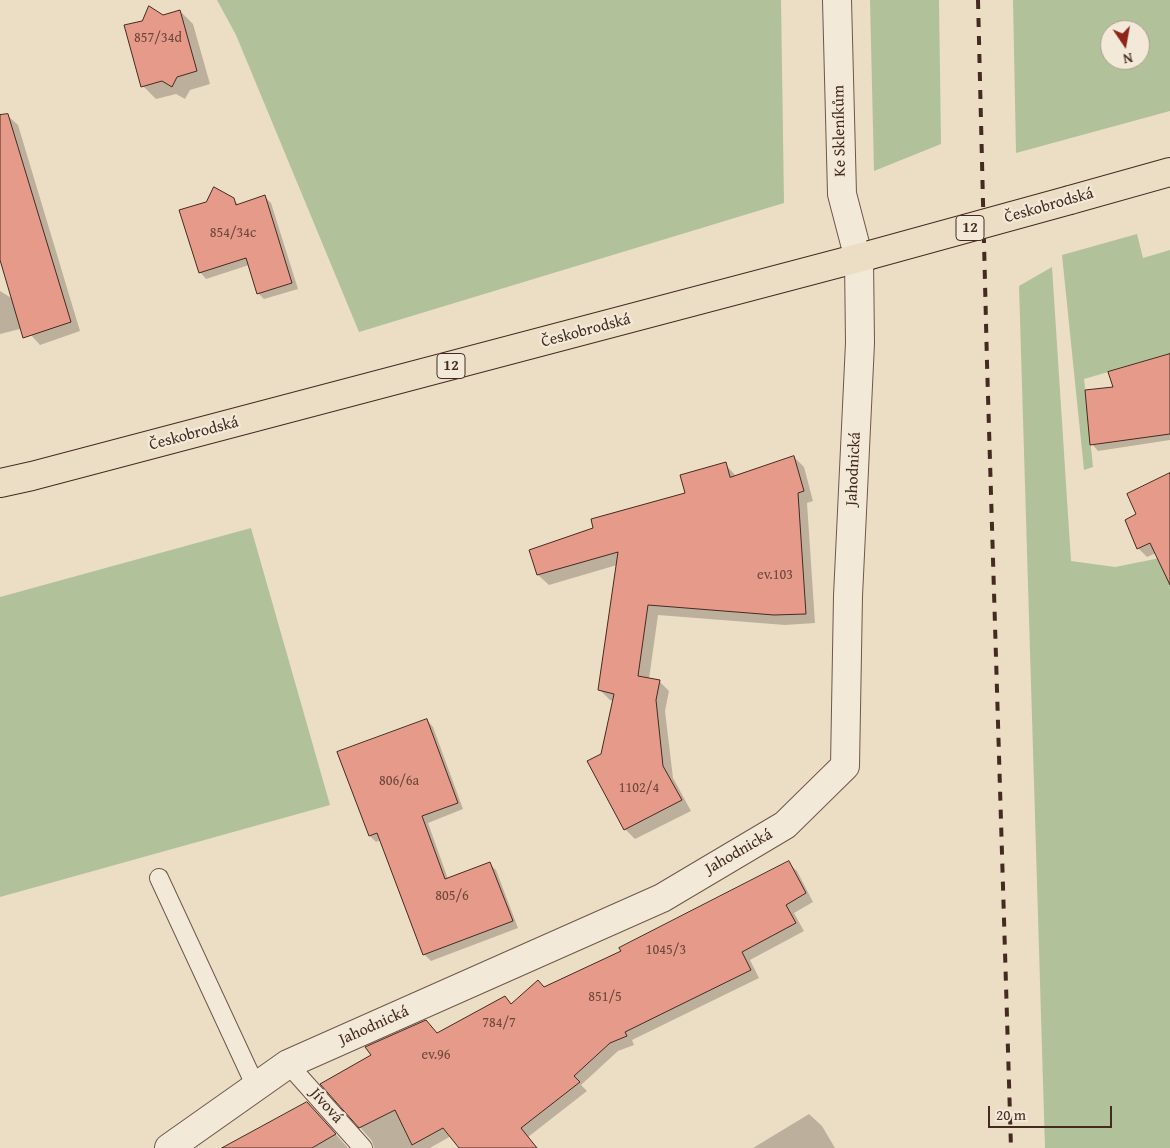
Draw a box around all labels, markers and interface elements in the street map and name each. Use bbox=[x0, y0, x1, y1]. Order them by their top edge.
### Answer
north arrow bbox=[1100, 20, 1150, 70]
house number: 857/34d bbox=[134, 30, 182, 46]
text: N bbox=[1121, 48, 1135, 69]
street label: Ke Skleníkům bbox=[830, 85, 850, 177]
street label: Českobrodská bbox=[1002, 184, 1096, 228]
road number: 12 bbox=[956, 216, 984, 240]
house number: 854/34c bbox=[210, 225, 256, 241]
street label: Českobrodská bbox=[539, 310, 633, 352]
road number: 12 bbox=[437, 354, 465, 378]
street label: Českobrodská bbox=[147, 413, 241, 455]
street label: Jahodnická bbox=[842, 431, 866, 507]
house number: ev.103 bbox=[757, 567, 793, 583]
house number: 806/6a bbox=[379, 773, 419, 789]
house number: 1102/4 bbox=[619, 780, 659, 796]
street label: Jahodnická bbox=[702, 825, 776, 879]
house number: 805/6 bbox=[435, 888, 469, 904]
house number: 1045/3 bbox=[646, 942, 686, 958]
house number: 851/5 bbox=[588, 989, 622, 1005]
street label: Jahodnická bbox=[336, 1002, 412, 1050]
house number: 784/7 bbox=[482, 1015, 516, 1031]
house number: ev.96 bbox=[421, 1047, 451, 1063]
street label: Jívová bbox=[305, 1085, 347, 1127]
scale bar bbox=[990, 1096, 1114, 1128]
text: 20 m bbox=[996, 1104, 1026, 1125]

